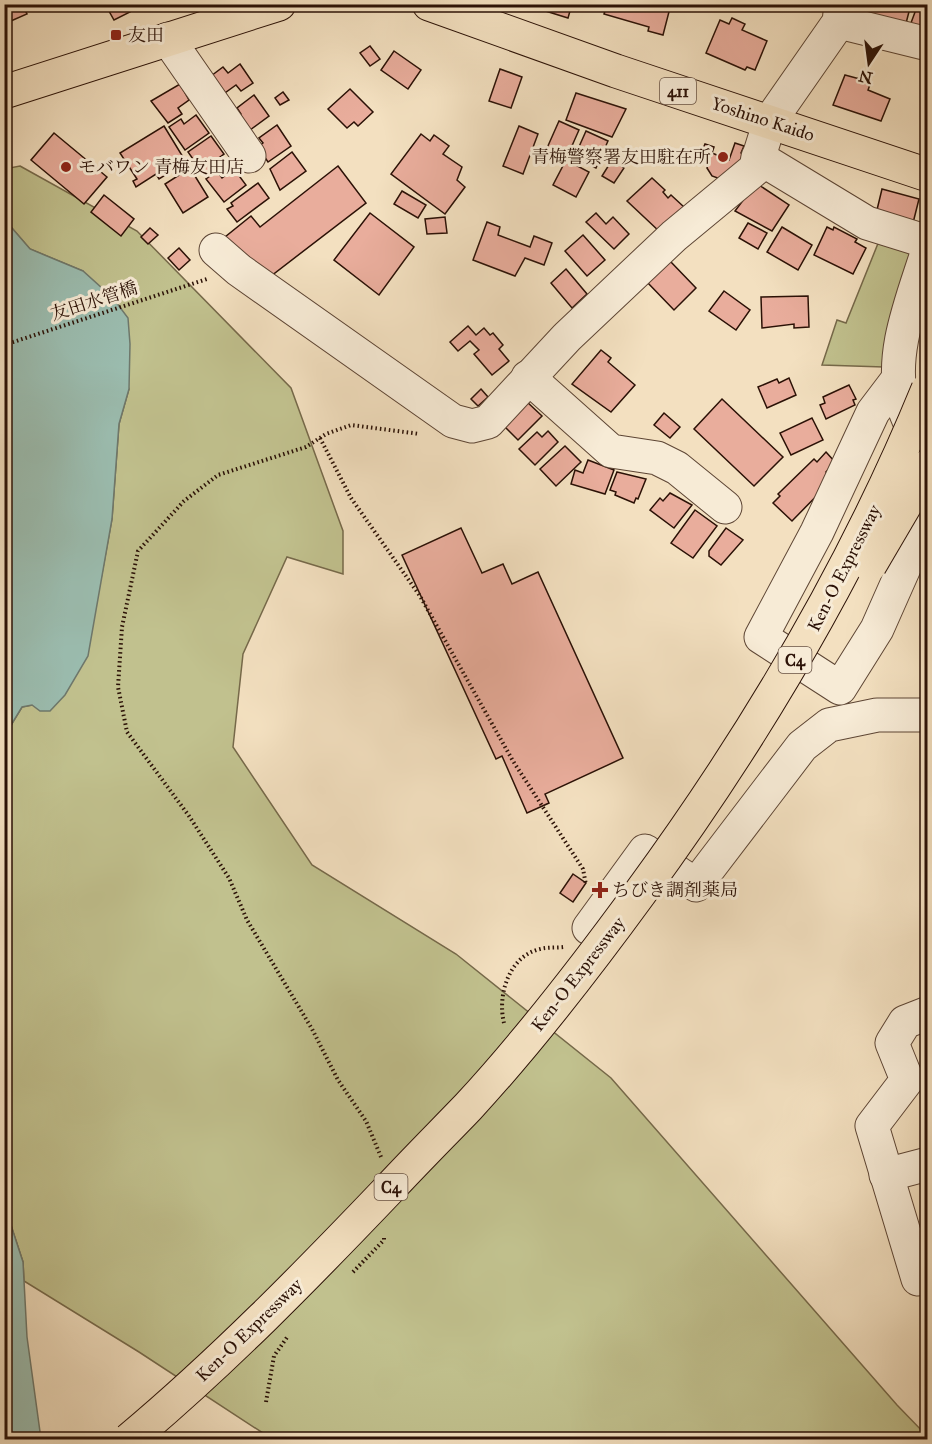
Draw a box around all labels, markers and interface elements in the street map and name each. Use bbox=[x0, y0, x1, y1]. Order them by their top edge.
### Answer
place label: 友田 bbox=[128, 24, 164, 46]
marker: 友田 bbox=[109, 28, 123, 42]
north arrow bbox=[839, 33, 899, 93]
text: N bbox=[857, 66, 874, 88]
road number: 411 bbox=[660, 78, 696, 104]
street label: Yoshino Kaido bbox=[709, 92, 817, 146]
place label: 青梅警察署友田駐在所 bbox=[531, 146, 711, 168]
marker: 青梅警察署友田駐在所 bbox=[716, 150, 730, 164]
place label: モバワン 青梅友田店 bbox=[78, 156, 244, 178]
marker: モバワン 青梅友田店 bbox=[59, 160, 73, 174]
street label: 友田水管橋 bbox=[48, 277, 140, 325]
street label: Ken-O Expressway bbox=[803, 500, 886, 635]
road number: C4 bbox=[778, 647, 812, 673]
place label: ちびき調剤薬局 bbox=[612, 879, 738, 901]
marker: ちびき調剤薬局 bbox=[593, 883, 607, 897]
street label: Ken-O Expressway bbox=[526, 912, 630, 1036]
road number: C4 bbox=[374, 1174, 408, 1200]
street label: Ken-O Expressway bbox=[191, 1273, 307, 1386]

